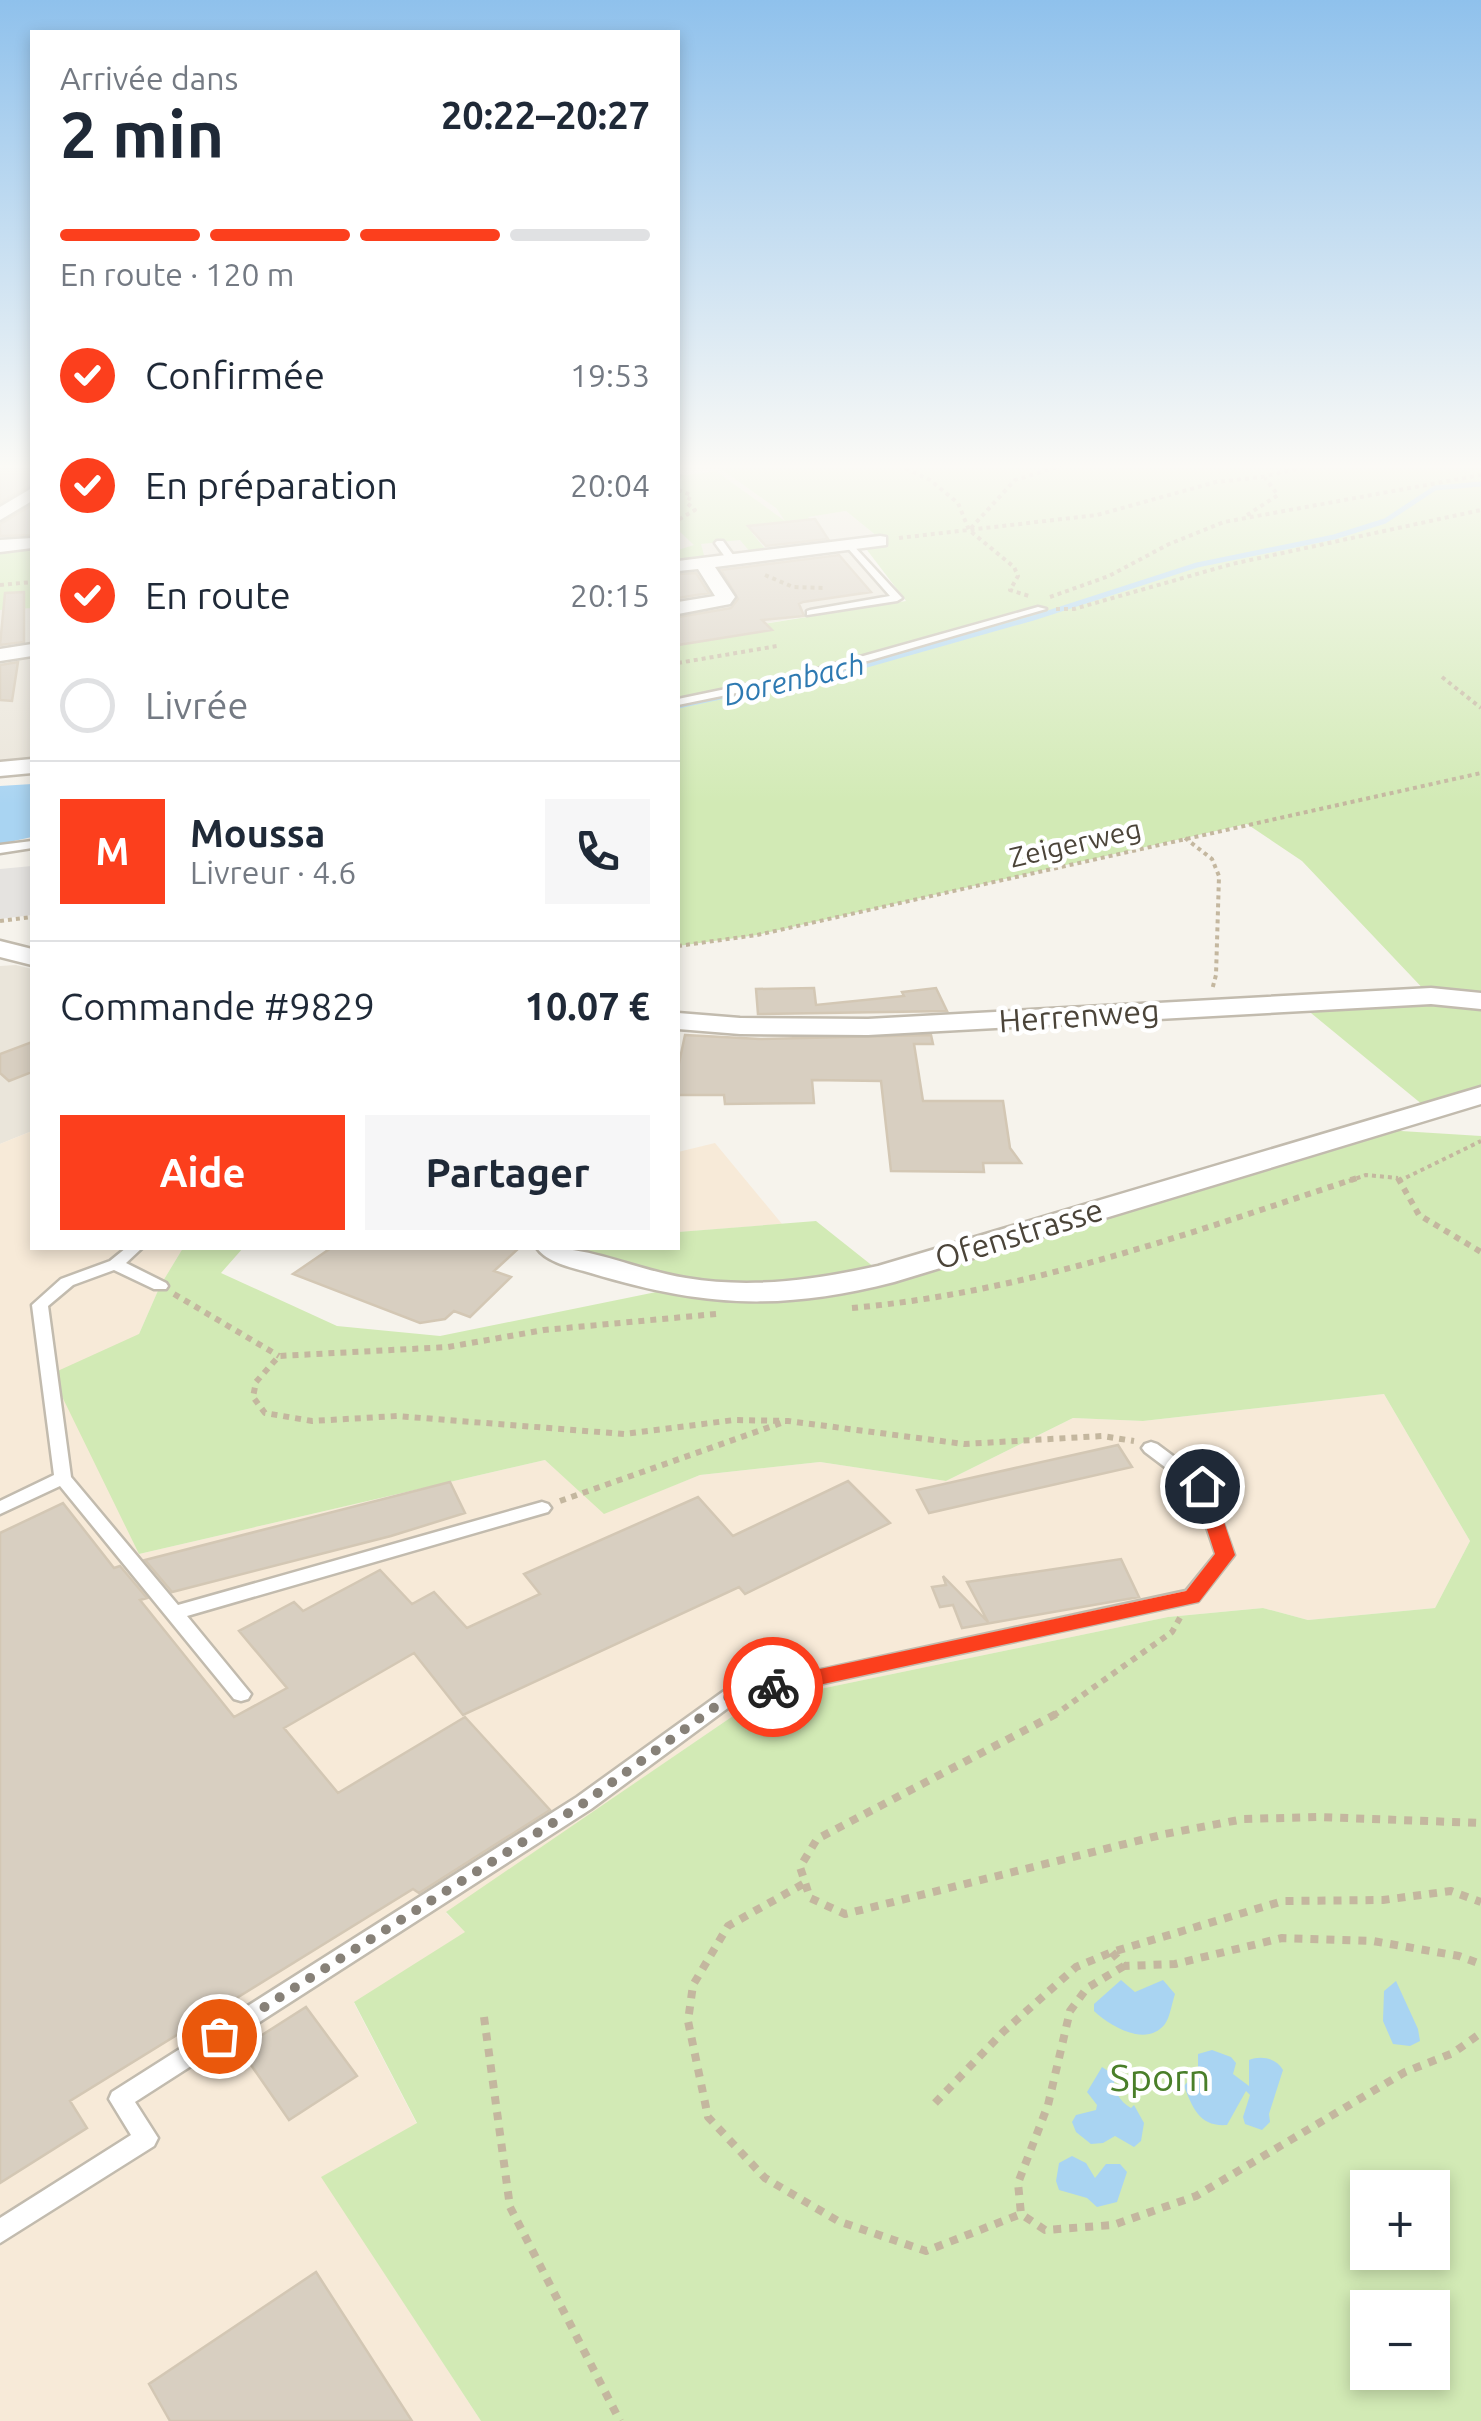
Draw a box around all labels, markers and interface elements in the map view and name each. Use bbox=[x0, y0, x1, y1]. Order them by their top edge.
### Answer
text: Arrivée dans bbox=[60, 60, 238, 96]
text: 20:22–20:27 bbox=[441, 94, 650, 136]
text: 2 min bbox=[60, 97, 224, 170]
text: En route · 120 m bbox=[60, 256, 294, 292]
icon: check bbox=[60, 348, 115, 403]
text: Confirmée bbox=[145, 354, 325, 396]
text: 19:53 bbox=[570, 357, 650, 393]
icon: check bbox=[60, 458, 115, 513]
text: En préparation bbox=[145, 464, 398, 506]
text: 20:04 bbox=[570, 467, 650, 503]
icon: check bbox=[60, 568, 115, 623]
text: En route bbox=[145, 574, 291, 616]
text: 20:15 bbox=[570, 577, 650, 613]
water label: Dorenbach bbox=[720, 646, 868, 712]
text: Livrée bbox=[145, 684, 248, 726]
button: phone bbox=[545, 799, 650, 904]
text: Moussa bbox=[190, 812, 325, 854]
street label: Zeigerweg bbox=[1006, 812, 1144, 873]
text: M bbox=[96, 830, 129, 872]
text: Livreur · 4.6 bbox=[190, 854, 356, 890]
text: Commande #9829 bbox=[60, 985, 375, 1027]
text: 10.07 € bbox=[524, 985, 650, 1027]
street label: Herrenweg bbox=[997, 991, 1160, 1039]
button: Aide bbox=[60, 1115, 345, 1230]
button: Partager bbox=[365, 1115, 650, 1230]
street label: Ofenstrasse bbox=[931, 1190, 1107, 1276]
pin bbox=[1160, 1444, 1245, 1529]
icon: home bbox=[1175, 1459, 1230, 1514]
courier bbox=[723, 1637, 823, 1737]
icon: bike bbox=[746, 1660, 801, 1715]
pin bbox=[177, 1994, 262, 2079]
icon: bag bbox=[192, 2009, 247, 2064]
park label: Sporn bbox=[1110, 2056, 1210, 2098]
map controls bbox=[1350, 2170, 1450, 2390]
button: + bbox=[1350, 2170, 1450, 2270]
button: − bbox=[1350, 2290, 1450, 2390]

